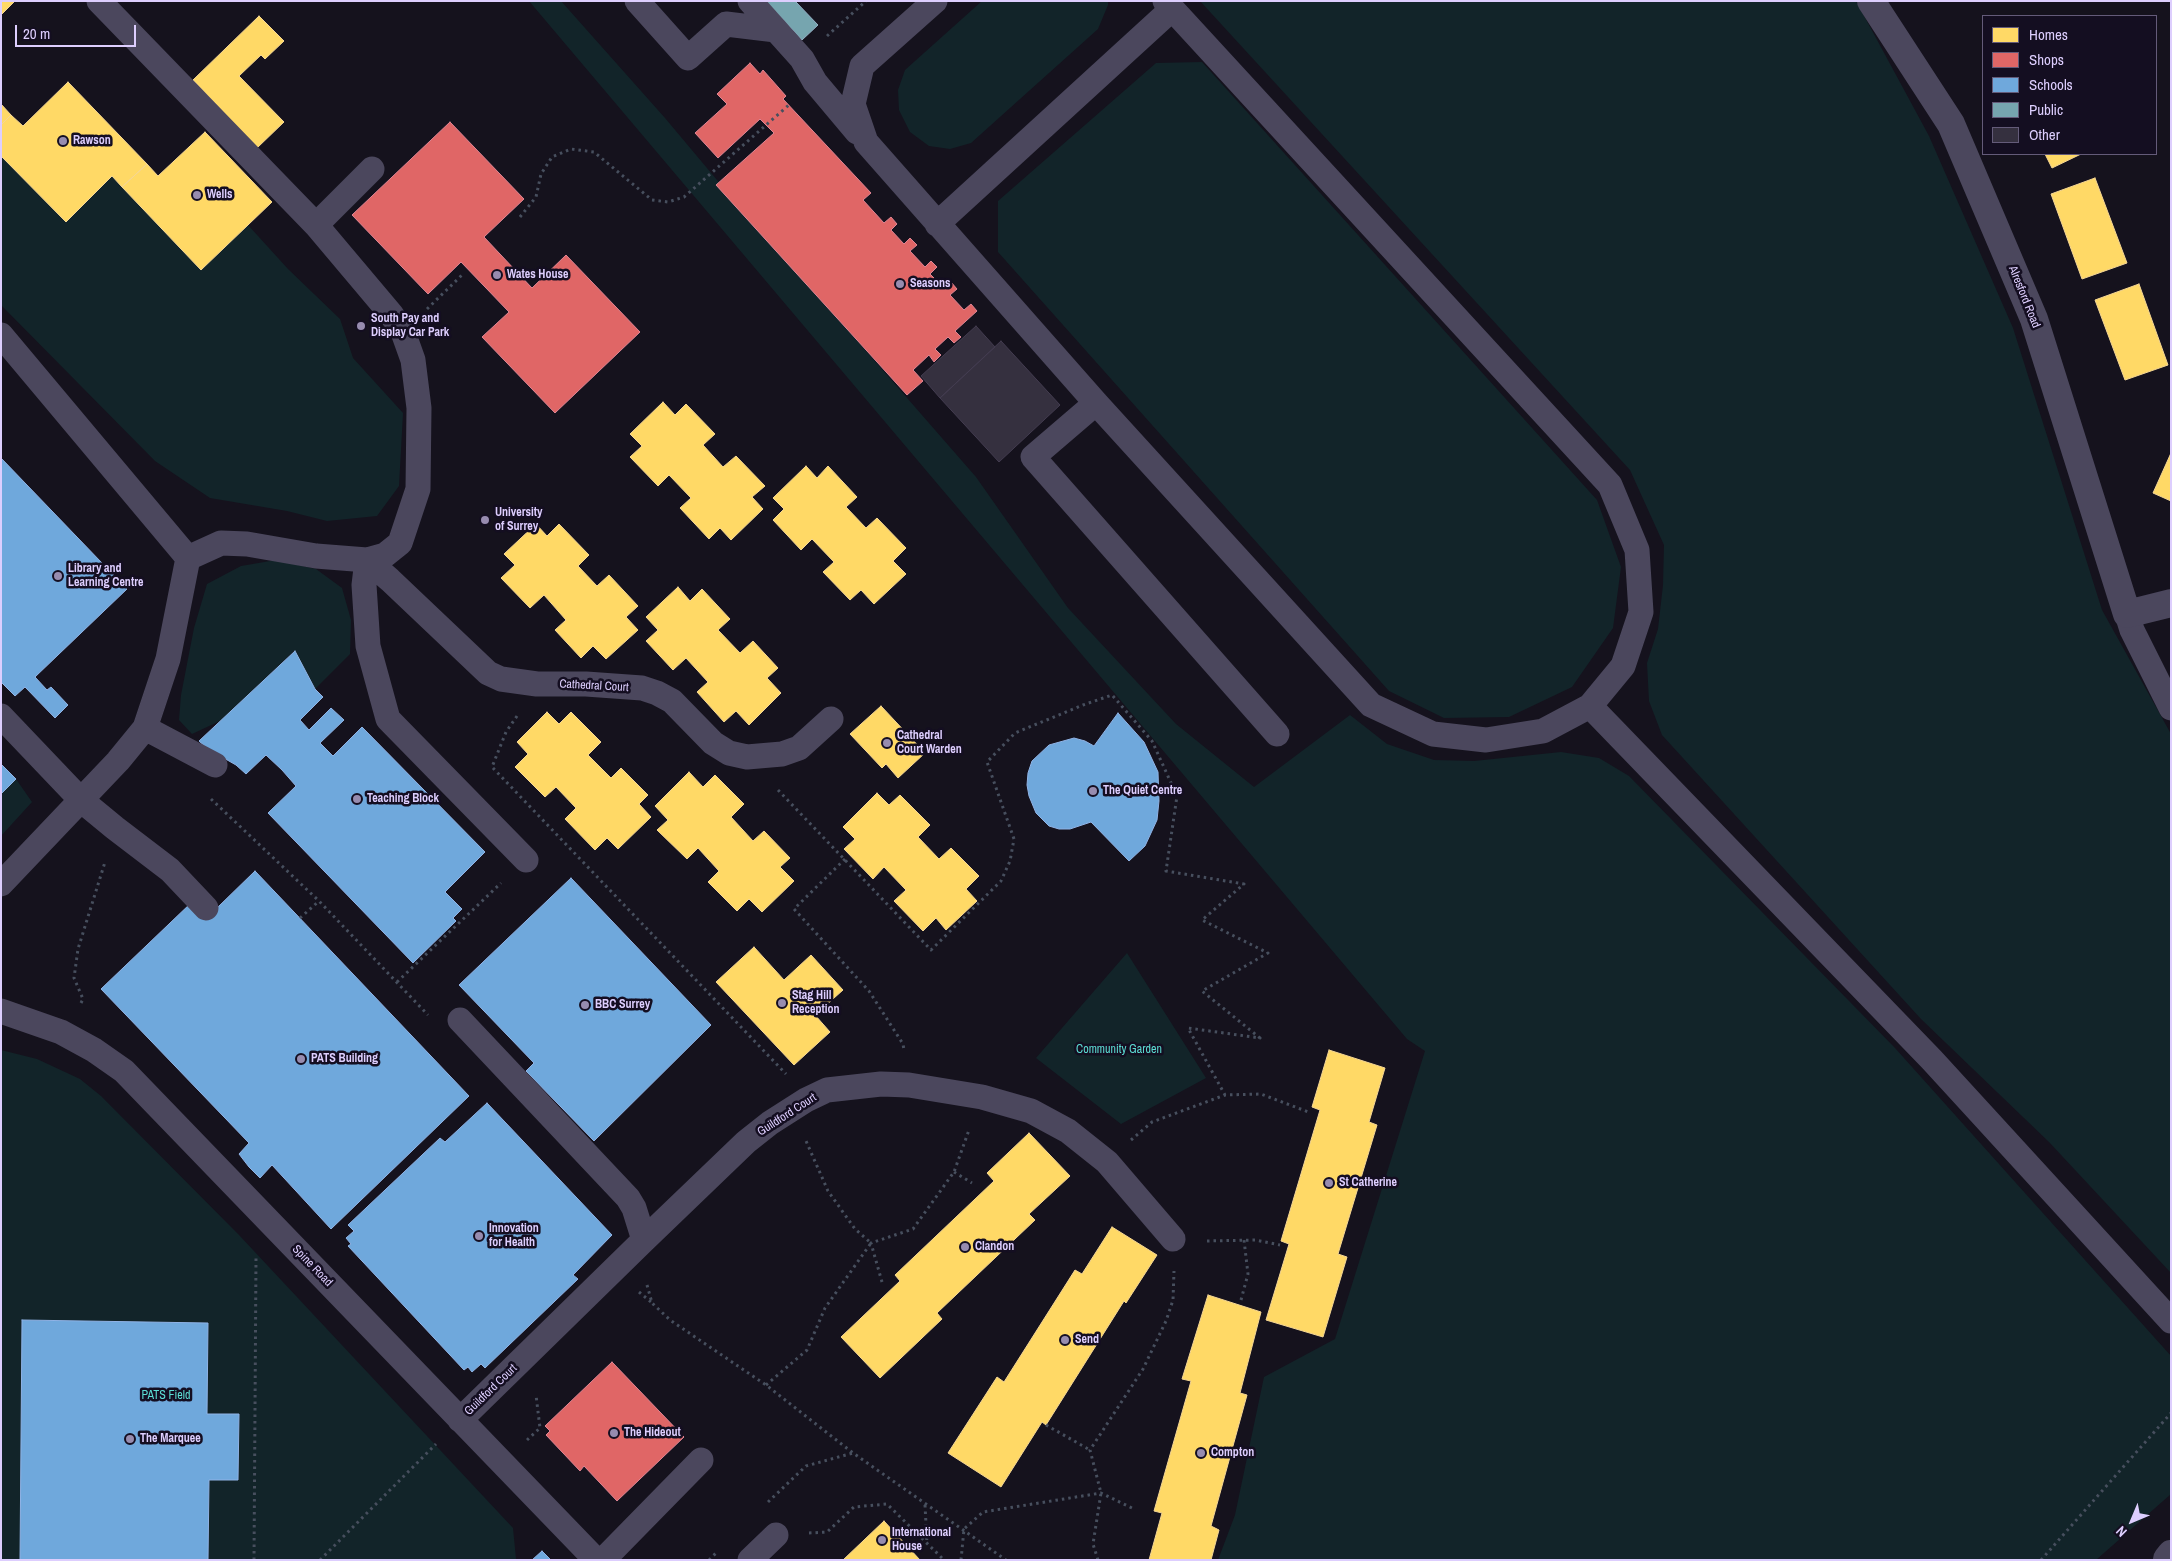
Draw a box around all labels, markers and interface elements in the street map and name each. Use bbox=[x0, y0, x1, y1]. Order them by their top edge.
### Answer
scale bar bbox=[18, 15, 139, 47]
legend bbox=[1982, 15, 2157, 155]
text: 20 m bbox=[23, 23, 50, 44]
text: Homes bbox=[2029, 24, 2068, 45]
text: Shops bbox=[2029, 49, 2064, 70]
text: Schools bbox=[2029, 74, 2073, 95]
text: Public bbox=[2029, 99, 2063, 120]
text: Other bbox=[2029, 124, 2060, 145]
place label: Rawson bbox=[73, 134, 111, 148]
marker: Rawson bbox=[57, 135, 69, 147]
place label: Wells bbox=[207, 188, 233, 202]
marker: Wells bbox=[191, 189, 203, 201]
street label: Alresford Road bbox=[2005, 264, 2043, 330]
place label: Wates House bbox=[507, 268, 568, 282]
marker: Wates House bbox=[491, 269, 503, 281]
place label: Seasons bbox=[910, 277, 950, 291]
marker: Seasons bbox=[894, 278, 906, 290]
place label: South Pay and Display Car Park bbox=[371, 312, 449, 340]
marker: South Pay and Display Car Park bbox=[355, 320, 367, 332]
place label: University of Surrey bbox=[495, 506, 543, 534]
marker: University of Surrey bbox=[479, 514, 491, 526]
place label: Library and Learning Centre bbox=[68, 562, 143, 590]
marker: Library and Learning Centre bbox=[52, 570, 64, 582]
street label: Cathedral Court bbox=[559, 677, 629, 695]
place label: Cathedral Court Warden bbox=[897, 729, 962, 757]
marker: Cathedral Court Warden bbox=[881, 737, 893, 749]
place label: The Quiet Centre bbox=[1103, 784, 1182, 798]
marker: The Quiet Centre bbox=[1087, 785, 1099, 797]
place label: Teaching Block bbox=[367, 792, 439, 806]
marker: Teaching Block bbox=[351, 793, 363, 805]
place label: Stag Hill Reception bbox=[792, 989, 840, 1017]
marker: Stag Hill Reception bbox=[776, 997, 788, 1009]
place label: BBC Surrey bbox=[595, 998, 650, 1012]
marker: BBC Surrey bbox=[579, 999, 591, 1011]
park label: Community Garden bbox=[1076, 1043, 1162, 1057]
place label: PATS Building bbox=[311, 1052, 378, 1066]
marker: PATS Building bbox=[295, 1053, 307, 1065]
street label: Guildford Court bbox=[755, 1091, 819, 1139]
place label: St Catherine bbox=[1339, 1176, 1397, 1190]
marker: St Catherine bbox=[1323, 1177, 1335, 1189]
place label: Innovation for Health bbox=[489, 1222, 539, 1250]
marker: Innovation for Health bbox=[473, 1230, 485, 1242]
place label: Clandon bbox=[975, 1240, 1014, 1254]
marker: Clandon bbox=[959, 1241, 971, 1253]
street label: Spine Road bbox=[289, 1242, 335, 1290]
place label: Send bbox=[1075, 1333, 1099, 1347]
marker: Send bbox=[1059, 1334, 1071, 1346]
street label: Guildford Court bbox=[462, 1361, 520, 1419]
park label: PATS Field bbox=[142, 1389, 190, 1403]
place label: The Hideout bbox=[624, 1426, 681, 1440]
marker: The Hideout bbox=[608, 1427, 620, 1439]
place label: The Marquee bbox=[140, 1432, 201, 1446]
marker: The Marquee bbox=[124, 1433, 136, 1445]
place label: Compton bbox=[1211, 1446, 1254, 1460]
marker: Compton bbox=[1195, 1447, 1207, 1459]
north arrow bbox=[2107, 1496, 2157, 1546]
text: N bbox=[2112, 1522, 2131, 1541]
place label: International House bbox=[892, 1526, 951, 1554]
marker: International House bbox=[876, 1534, 888, 1546]

